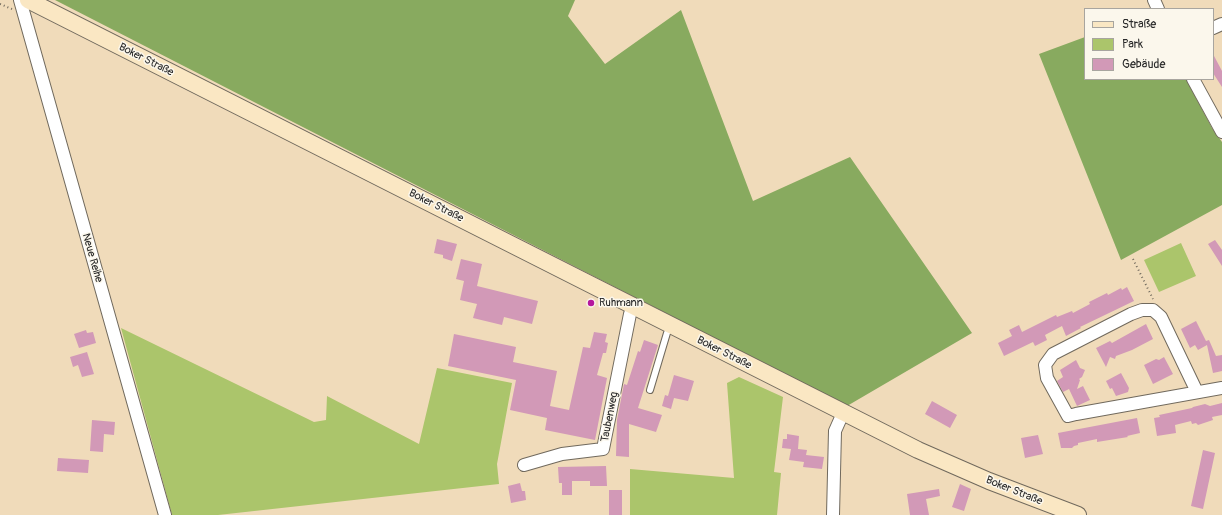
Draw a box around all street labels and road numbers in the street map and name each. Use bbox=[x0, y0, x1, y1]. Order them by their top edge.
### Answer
street label: Boker Straße bbox=[116, 41, 176, 79]
street label: Boker Straße bbox=[406, 187, 466, 225]
street label: Neue Reihe bbox=[79, 232, 105, 284]
street label: Boker Straße bbox=[694, 334, 754, 372]
street label: Taubenweg bbox=[599, 391, 621, 443]
street label: Boker Straße bbox=[984, 474, 1044, 508]

